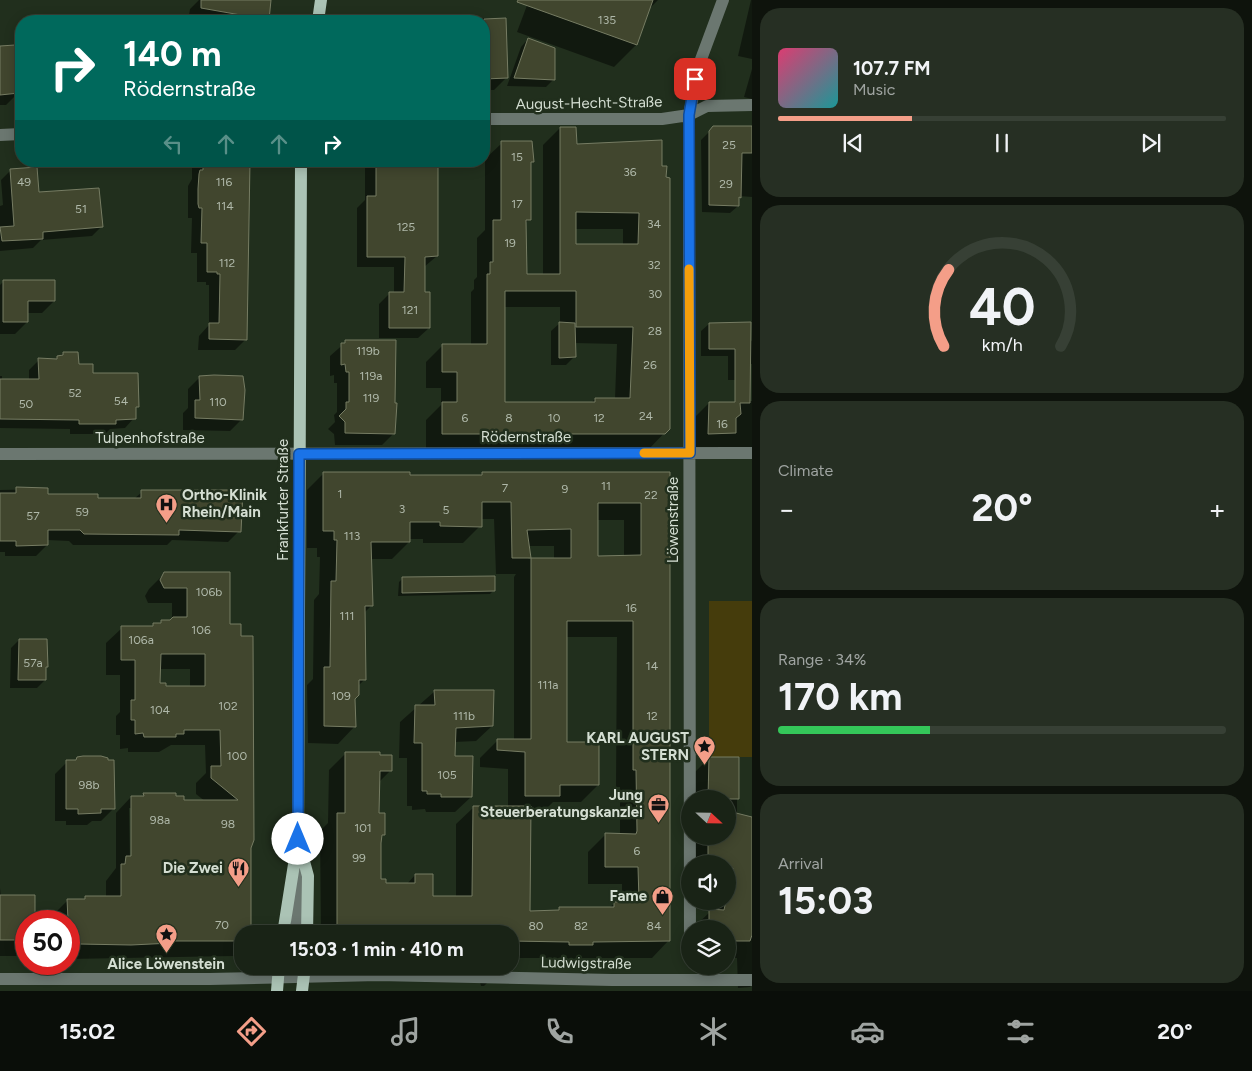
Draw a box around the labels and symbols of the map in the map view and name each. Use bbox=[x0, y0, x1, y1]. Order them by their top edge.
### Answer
house number: 135 bbox=[598, 13, 616, 27]
pin bbox=[674, 58, 716, 100]
street label: August-Hecht-Straße bbox=[515, 93, 663, 113]
house number: 25 bbox=[722, 138, 736, 152]
house number: 15 bbox=[511, 150, 523, 164]
house number: 36 bbox=[623, 165, 637, 179]
house number: 49 bbox=[17, 175, 31, 189]
house number: 116 bbox=[216, 175, 233, 189]
house number: 29 bbox=[719, 177, 733, 191]
house number: 17 bbox=[511, 197, 523, 211]
house number: 114 bbox=[216, 199, 234, 213]
house number: 51 bbox=[75, 202, 87, 216]
house number: 34 bbox=[647, 217, 662, 231]
house number: 125 bbox=[397, 220, 415, 234]
house number: 19 bbox=[504, 236, 516, 250]
house number: 112 bbox=[219, 256, 235, 270]
house number: 32 bbox=[647, 258, 661, 272]
house number: 30 bbox=[648, 287, 662, 301]
house number: 121 bbox=[402, 303, 418, 317]
house number: 28 bbox=[648, 324, 662, 338]
house number: 119b bbox=[356, 344, 380, 358]
house number: 26 bbox=[643, 358, 657, 372]
house number: 119a bbox=[360, 369, 382, 383]
house number: 52 bbox=[68, 386, 82, 400]
house number: 119 bbox=[363, 391, 380, 405]
house number: 54 bbox=[114, 394, 129, 408]
house number: 110 bbox=[209, 395, 227, 409]
house number: 50 bbox=[19, 397, 34, 411]
house number: 24 bbox=[639, 409, 654, 423]
house number: 6 bbox=[462, 411, 469, 425]
house number: 8 bbox=[505, 411, 513, 425]
house number: 10 bbox=[548, 411, 561, 425]
house number: 12 bbox=[593, 411, 605, 425]
house number: 16 bbox=[716, 417, 728, 431]
street label: Rödernstraße bbox=[481, 428, 571, 446]
street label: Tulpenhofstraße bbox=[95, 429, 205, 447]
street label: Frankfurter Straße bbox=[274, 439, 292, 561]
street label: Löwenstraße bbox=[664, 477, 682, 563]
house number: 11 bbox=[601, 479, 611, 493]
house number: 7 bbox=[502, 481, 509, 495]
house number: 9 bbox=[562, 482, 569, 496]
place label: Ortho-Klinik Rhein/Main bbox=[182, 486, 267, 521]
house number: 1 bbox=[338, 487, 342, 501]
house number: 22 bbox=[644, 488, 658, 502]
hospital icon: Ortho-Klinik Rhein/Main bbox=[154, 492, 178, 523]
house number: 3 bbox=[399, 502, 405, 516]
house number: 5 bbox=[443, 503, 450, 517]
house number: 59 bbox=[75, 505, 89, 519]
house number: 57 bbox=[26, 509, 40, 523]
house number: 113 bbox=[344, 529, 360, 543]
house number: 106b bbox=[196, 585, 222, 599]
house number: 16 bbox=[625, 601, 637, 615]
house number: 111 bbox=[340, 609, 354, 623]
house number: 106 bbox=[191, 623, 211, 637]
house number: 106a bbox=[128, 633, 154, 647]
house number: 57a bbox=[23, 656, 43, 670]
house number: 14 bbox=[646, 659, 659, 673]
house number: 111a bbox=[538, 678, 559, 692]
house number: 109 bbox=[331, 689, 351, 703]
house number: 102 bbox=[218, 699, 238, 713]
house number: 104 bbox=[150, 703, 171, 717]
house number: 111b bbox=[453, 709, 475, 723]
house number: 12 bbox=[646, 709, 658, 723]
place label: KARL AUGUST STERN bbox=[586, 729, 689, 764]
place icon: KARL AUGUST STERN bbox=[693, 735, 717, 766]
house number: 100 bbox=[227, 749, 247, 763]
house number: 105 bbox=[437, 768, 457, 782]
house number: 98b bbox=[78, 778, 100, 792]
place label: Jung Steuerberatungskanzlei bbox=[480, 786, 643, 821]
north arrow bbox=[681, 790, 736, 845]
office icon: Jung Steuerberatungskanzlei bbox=[647, 792, 671, 823]
position arrow bbox=[271, 812, 323, 864]
house number: 98a bbox=[150, 813, 170, 827]
house number: 98 bbox=[221, 817, 235, 831]
house number: 101 bbox=[354, 821, 372, 835]
house number: 6 bbox=[634, 844, 641, 858]
house number: 99 bbox=[352, 851, 366, 865]
restaurant icon: Die Zwei bbox=[227, 856, 251, 887]
place label: Die Zwei bbox=[163, 859, 223, 877]
shop icon: Fame bbox=[651, 884, 675, 915]
place label: Fame bbox=[609, 887, 648, 905]
speed limit sign: 50 bbox=[15, 910, 80, 975]
house number: 70 bbox=[215, 918, 229, 932]
house number: 80 bbox=[528, 919, 544, 933]
house number: 82 bbox=[574, 919, 588, 933]
house number: 84 bbox=[647, 919, 662, 933]
place icon: Alice Löwenstein bbox=[154, 923, 178, 954]
street label: Ludwigstraße bbox=[540, 953, 632, 973]
place label: Alice Löwenstein bbox=[107, 955, 225, 973]

